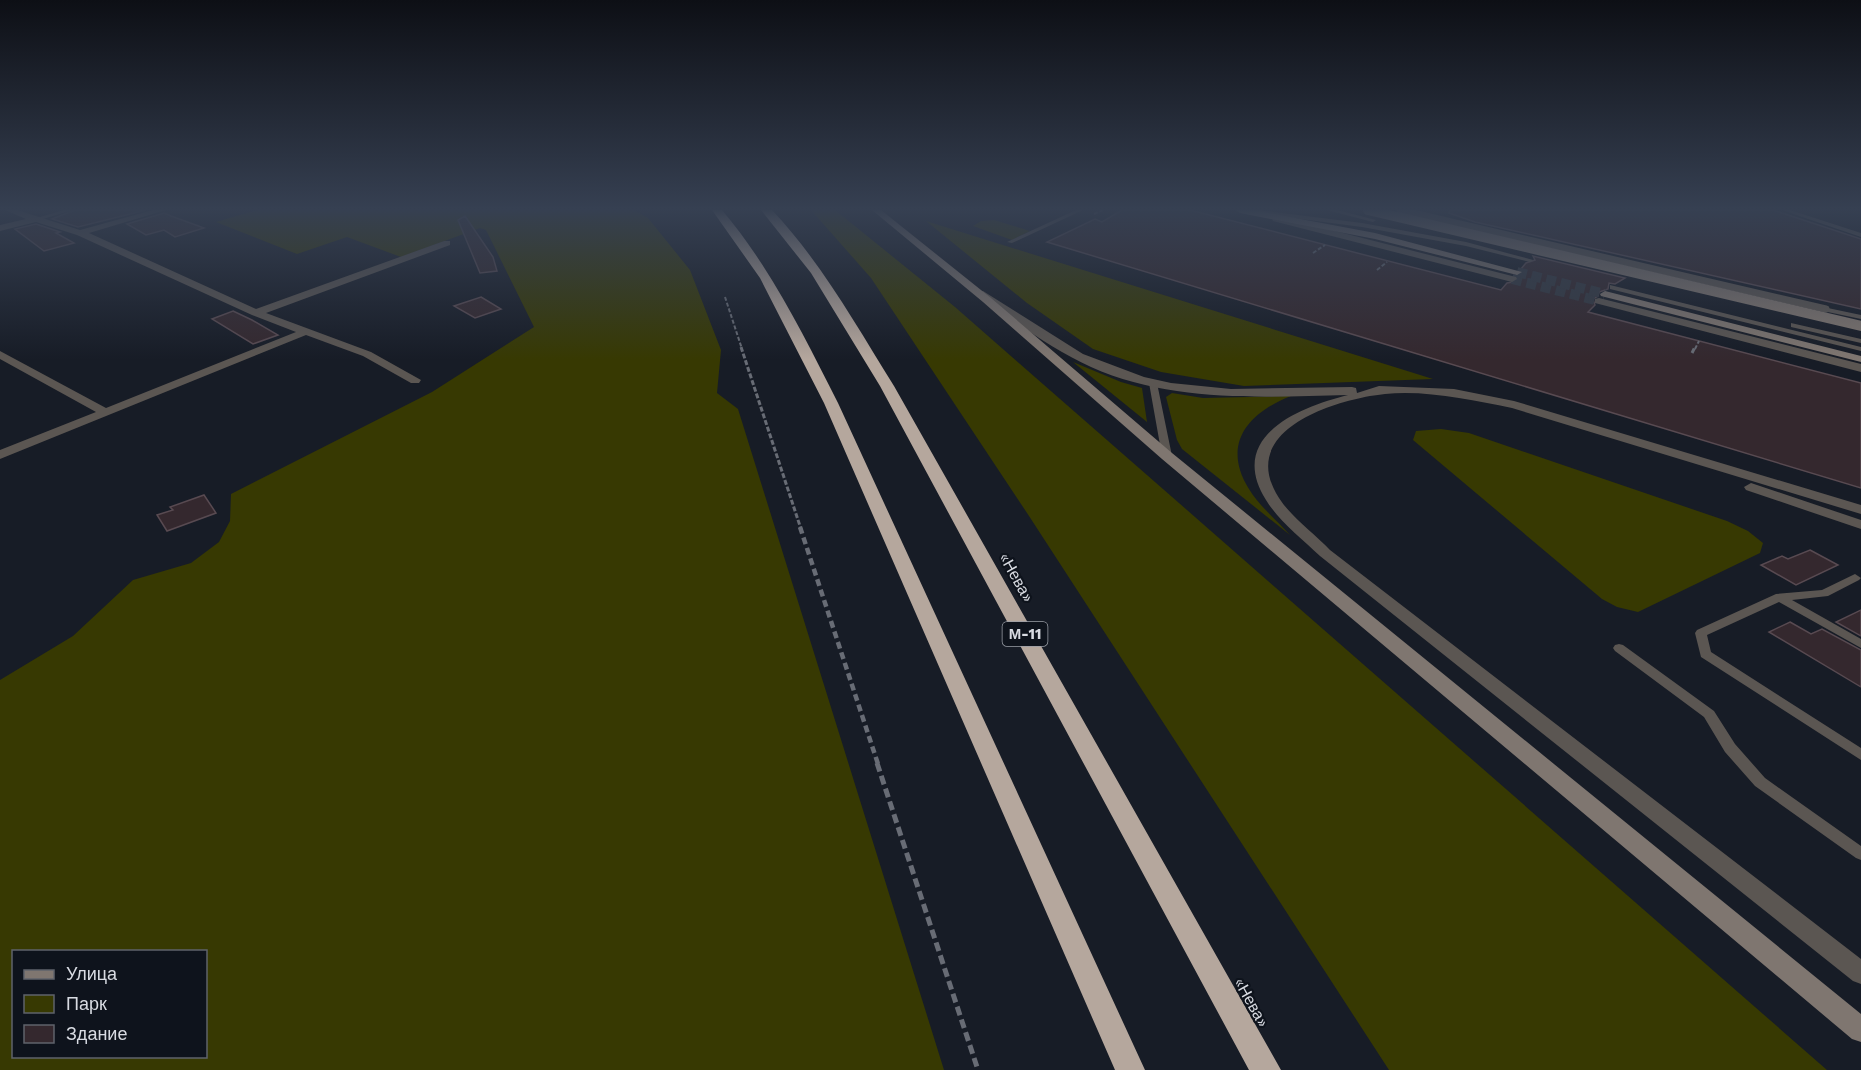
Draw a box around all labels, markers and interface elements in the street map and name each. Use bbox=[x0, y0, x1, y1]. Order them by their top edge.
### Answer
street label: «Нева» bbox=[995, 549, 1038, 605]
road number: М-11 bbox=[1002, 622, 1048, 646]
legend bbox=[12, 950, 207, 1058]
text: Улица bbox=[66, 963, 118, 984]
street label: «Нева» bbox=[1230, 974, 1273, 1030]
text: Парк bbox=[66, 993, 107, 1014]
text: Здание bbox=[66, 1023, 127, 1044]

